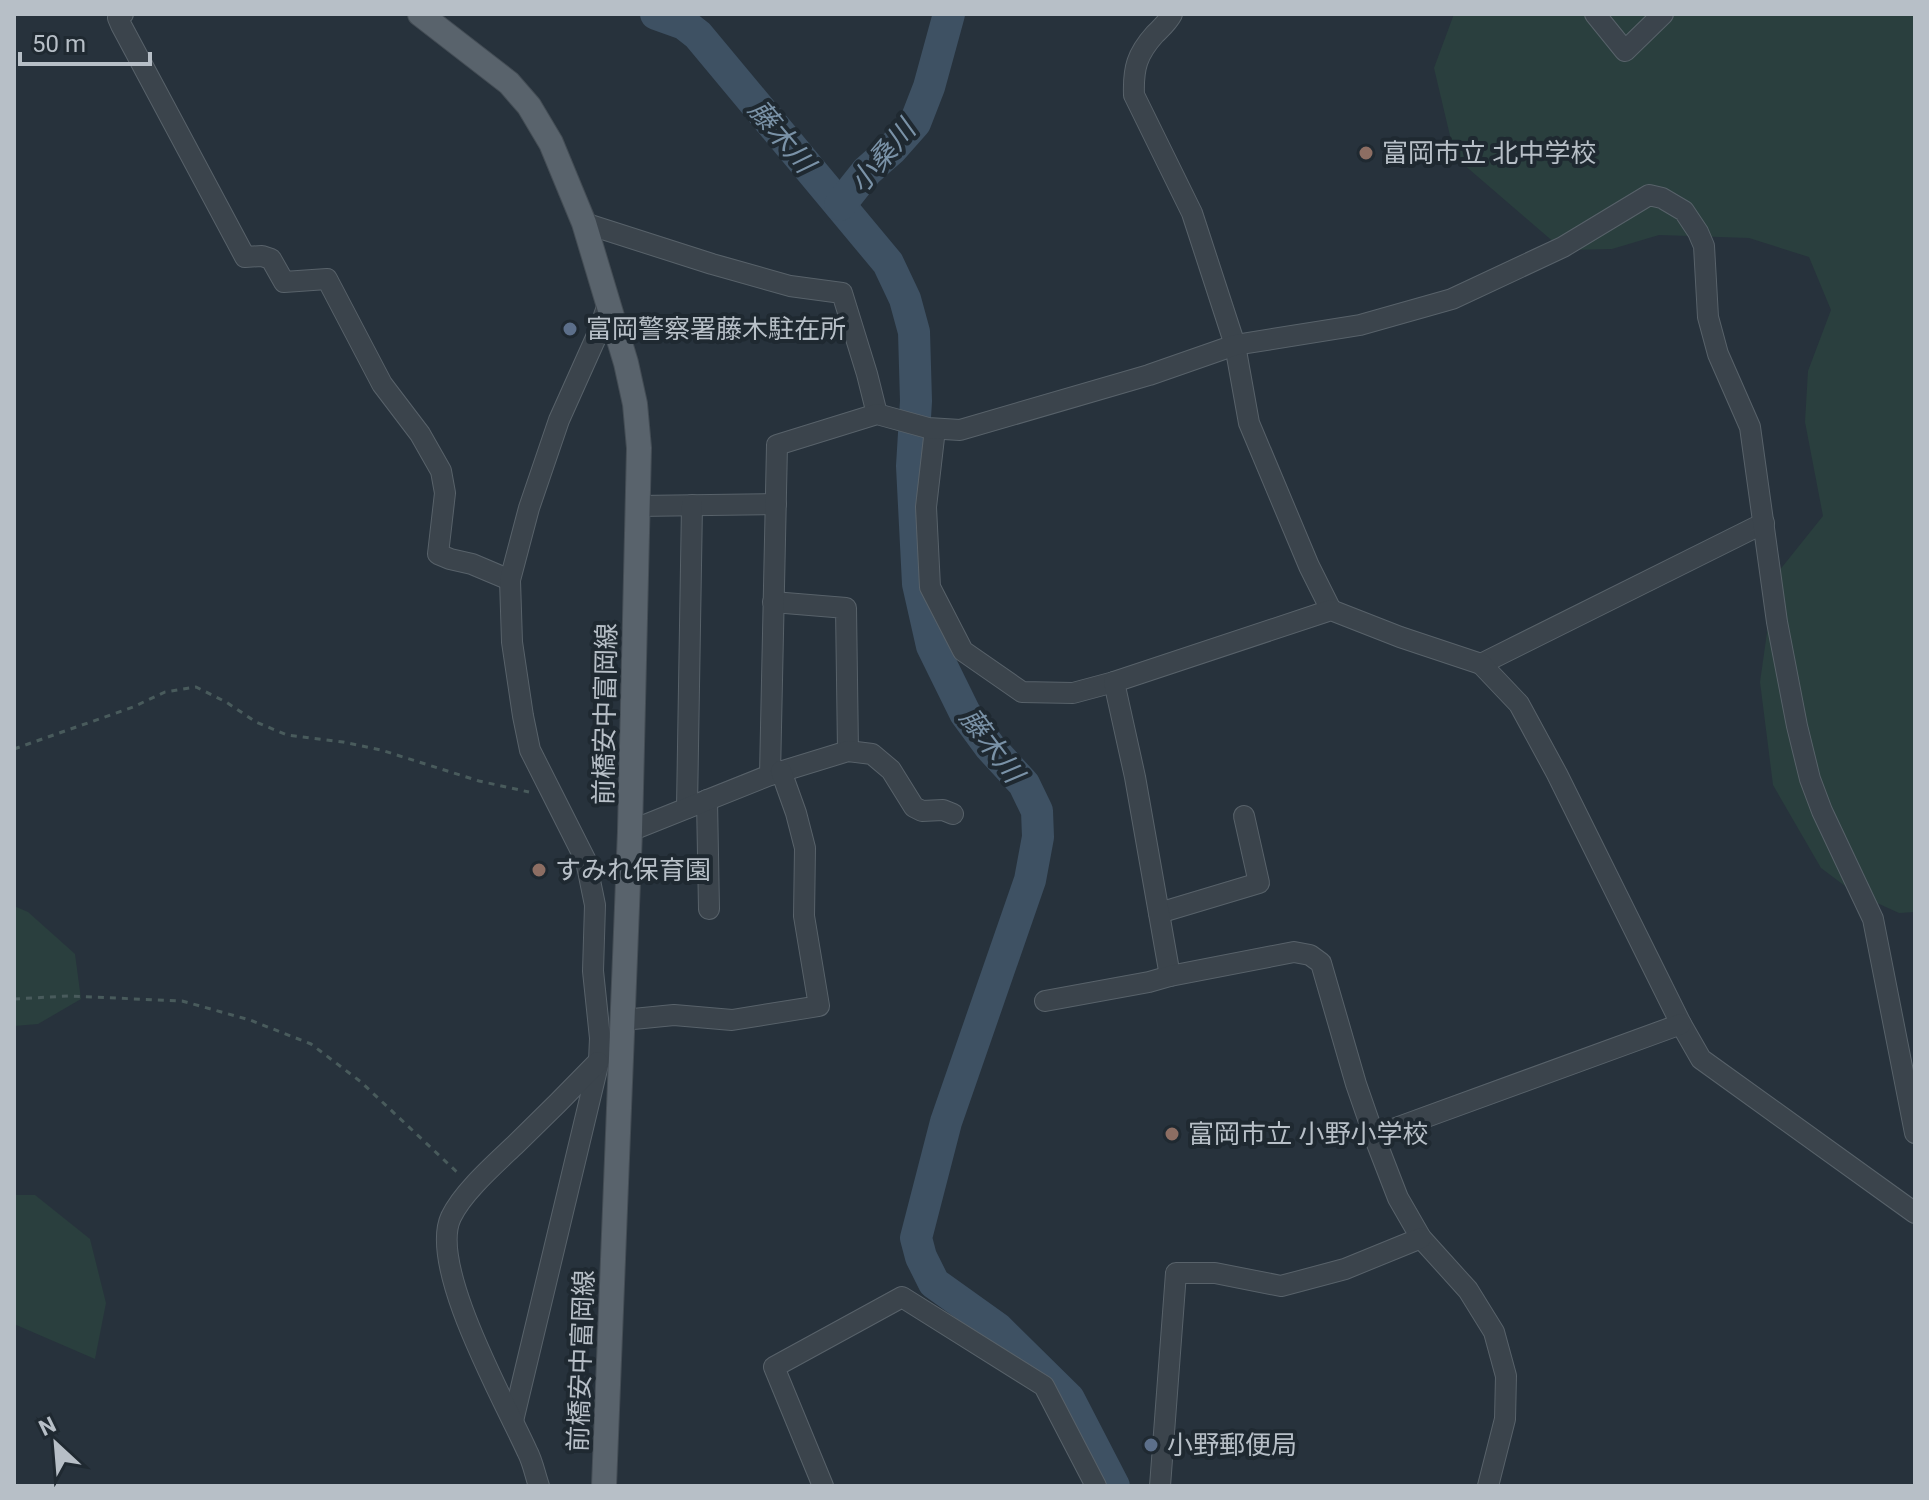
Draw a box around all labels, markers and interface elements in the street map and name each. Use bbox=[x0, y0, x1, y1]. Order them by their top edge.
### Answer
scale bar bbox=[20, 16, 150, 66]
text: 50 m bbox=[32, 30, 86, 58]
water label: 藤木川 bbox=[742, 94, 823, 181]
water label: 小桑川 bbox=[843, 111, 924, 199]
place label: 富岡市立 北中学校 bbox=[1382, 138, 1596, 168]
marker: 富岡市立 北中学校 bbox=[1357, 144, 1375, 162]
place label: 富岡警察署藤木駐在所 bbox=[586, 314, 846, 344]
marker: 富岡警察署藤木駐在所 bbox=[561, 320, 579, 338]
street label: 前橋安中富岡線 bbox=[588, 623, 622, 805]
water label: 藤木川 bbox=[953, 702, 1032, 791]
place label: すみれ保育園 bbox=[555, 855, 711, 885]
marker: すみれ保育園 bbox=[530, 861, 548, 879]
place label: 富岡市立 小野小学校 bbox=[1188, 1119, 1428, 1149]
marker: 富岡市立 小野小学校 bbox=[1163, 1125, 1181, 1143]
street label: 前橋安中富岡線 bbox=[563, 1270, 599, 1452]
north arrow bbox=[16, 1404, 96, 1484]
text: N bbox=[35, 1412, 60, 1441]
place label: 小野郵便局 bbox=[1167, 1430, 1297, 1460]
marker: 小野郵便局 bbox=[1142, 1436, 1160, 1454]

